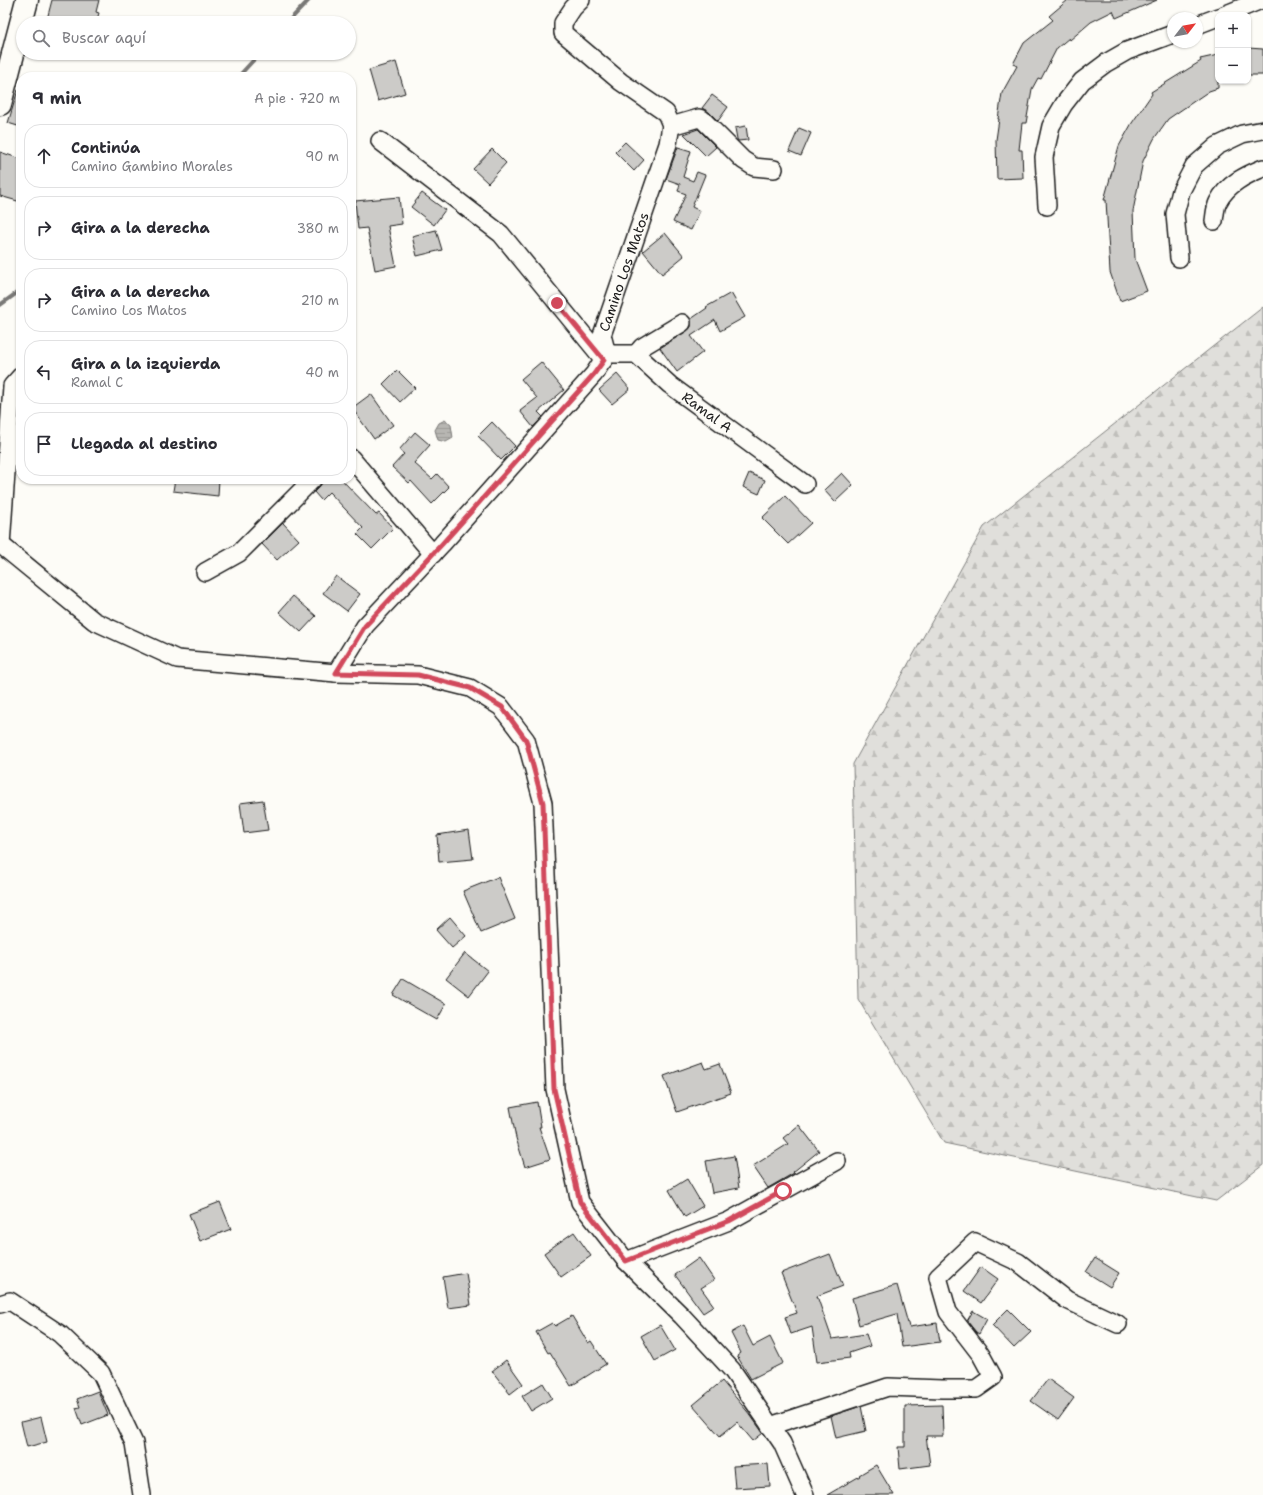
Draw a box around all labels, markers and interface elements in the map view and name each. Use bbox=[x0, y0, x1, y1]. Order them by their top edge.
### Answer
north arrow bbox=[1167, 12, 1203, 48]
map controls bbox=[1215, 12, 1251, 84]
button: + bbox=[1215, 12, 1251, 48]
search box bbox=[16, 16, 356, 60]
icon: search bbox=[30, 27, 52, 49]
text: Buscar aquí bbox=[62, 28, 146, 48]
button: − bbox=[1215, 48, 1251, 84]
text: 9 min bbox=[32, 87, 82, 109]
text: A pie · 720 m bbox=[254, 90, 340, 107]
text: Continúa bbox=[71, 138, 140, 158]
icon: ahead bbox=[33, 145, 55, 167]
text: 90 m bbox=[305, 148, 339, 165]
text: Camino Gambino Morales bbox=[71, 158, 233, 175]
street label: Camino Los Matos bbox=[595, 210, 653, 334]
icon: right bbox=[33, 217, 55, 239]
text: Gira a la derecha bbox=[71, 218, 210, 238]
text: 380 m bbox=[297, 220, 339, 237]
text: Gira a la derecha bbox=[71, 282, 210, 302]
icon: right bbox=[33, 289, 55, 311]
text: 210 m bbox=[301, 292, 339, 309]
route end bbox=[548, 294, 566, 312]
text: Camino Los Matos bbox=[71, 302, 187, 319]
text: Gira a la izquierda bbox=[71, 354, 220, 374]
icon: left bbox=[33, 361, 55, 383]
text: 40 m bbox=[305, 364, 339, 381]
text: Ramal C bbox=[71, 374, 123, 391]
street label: Ramal A bbox=[678, 388, 736, 437]
icon: arrive bbox=[33, 433, 55, 455]
text: Llegada al destino bbox=[71, 434, 218, 454]
route start bbox=[774, 1182, 792, 1200]

